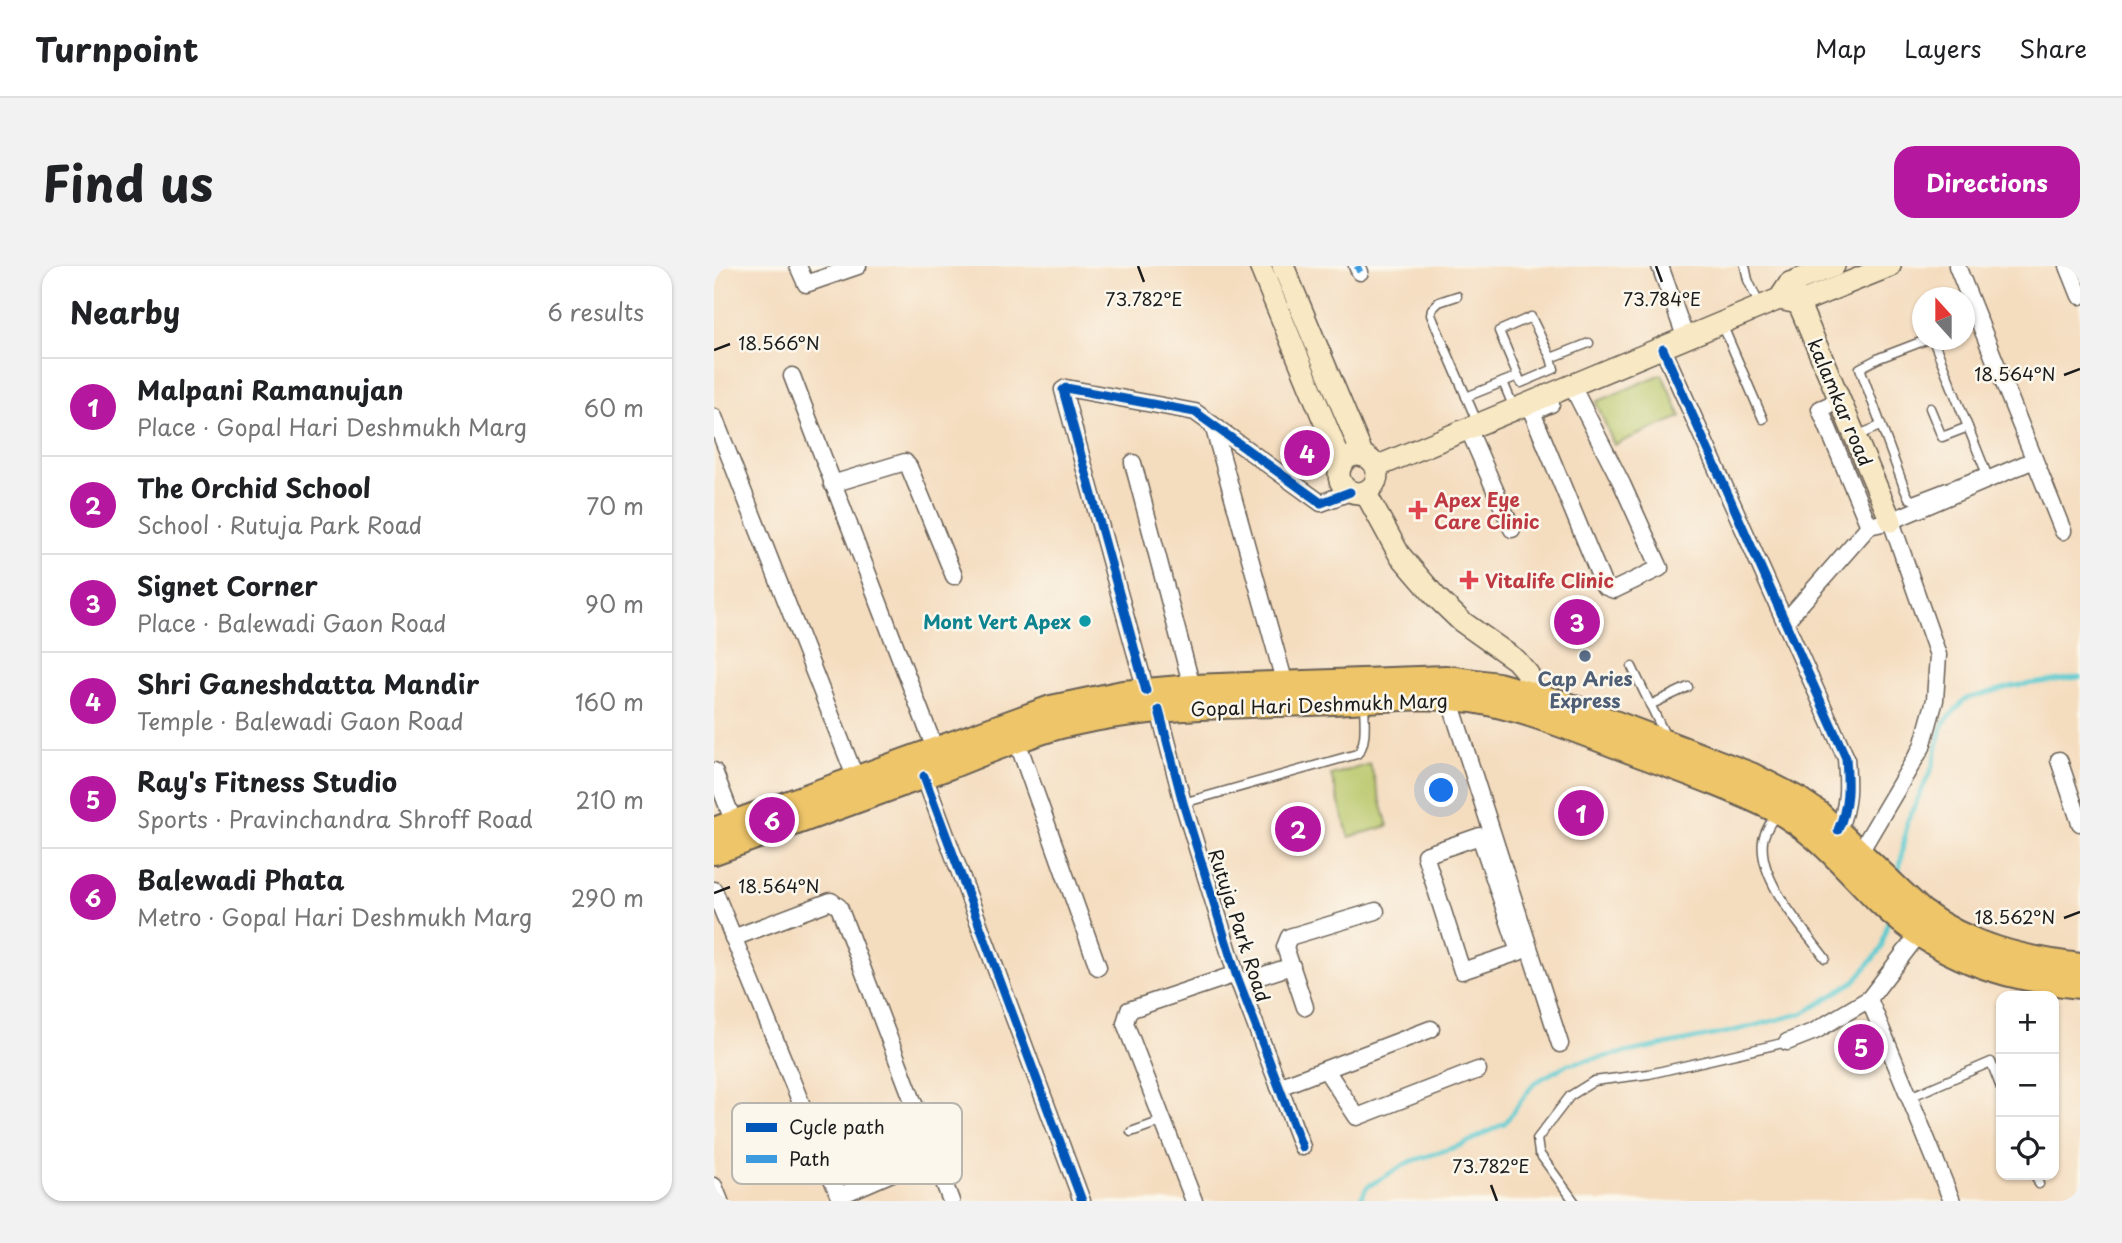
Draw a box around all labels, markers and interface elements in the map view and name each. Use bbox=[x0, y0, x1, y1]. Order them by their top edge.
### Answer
text: Turnpoint bbox=[35, 23, 199, 73]
text: Map bbox=[1815, 30, 1866, 66]
text: Layers bbox=[1904, 30, 1981, 66]
text: Share bbox=[2019, 30, 2087, 66]
text: Find us bbox=[42, 145, 213, 219]
button: Directions bbox=[1894, 146, 2080, 218]
text: 73.782°E bbox=[1105, 285, 1183, 312]
text: 73.784°E bbox=[1623, 285, 1701, 312]
north arrow bbox=[1912, 287, 1975, 350]
text: Nearby bbox=[70, 289, 180, 334]
text: 6 results bbox=[548, 294, 644, 329]
text: 18.566°N bbox=[738, 329, 820, 356]
street label: kalamkar road bbox=[1802, 334, 1880, 470]
text: 18.564°N bbox=[1974, 360, 2056, 387]
text: Malpani Ramanujan bbox=[137, 370, 404, 409]
text: 1 bbox=[88, 390, 99, 425]
text: 60 m bbox=[584, 390, 644, 425]
text: Place · Gopal Hari Deshmukh Marg bbox=[137, 409, 527, 444]
pin: 4 bbox=[1284, 427, 1330, 479]
text: The Orchid School bbox=[137, 468, 371, 507]
place label: Apex Eye Care Clinic bbox=[1433, 485, 1540, 535]
text: 2 bbox=[85, 488, 101, 523]
text: 70 m bbox=[586, 488, 644, 523]
marker: Apex Eye Care Clinic bbox=[1408, 500, 1428, 520]
text: School · Rutuja Park Road bbox=[137, 507, 422, 542]
text: Signet Corner bbox=[137, 566, 318, 605]
place label: Vitalife Clinic bbox=[1485, 566, 1614, 594]
marker: Vitalife Clinic bbox=[1459, 570, 1479, 590]
text: 3 bbox=[85, 586, 101, 621]
text: 90 m bbox=[585, 586, 644, 621]
pin: 3 bbox=[1554, 596, 1600, 648]
text: Place · Balewadi Gaon Road bbox=[137, 605, 447, 640]
place label: Mont Vert Apex bbox=[923, 607, 1071, 635]
marker: Mont Vert Apex bbox=[1077, 613, 1093, 629]
marker: Cap Aries Express bbox=[1577, 648, 1593, 664]
text: Shri Ganeshdatta Mandir bbox=[137, 664, 479, 703]
place label: Cap Aries Express bbox=[1537, 664, 1633, 714]
text: 4 bbox=[85, 684, 101, 719]
text: 160 m bbox=[575, 684, 644, 719]
street label: Gopal Hari Deshmukh Marg bbox=[1190, 686, 1448, 722]
text: Temple · Balewadi Gaon Road bbox=[137, 703, 464, 738]
text: Ray's Fitness Studio bbox=[137, 762, 397, 801]
your location bbox=[1424, 773, 1458, 807]
text: 5 bbox=[86, 782, 100, 817]
text: 210 m bbox=[576, 782, 644, 817]
pin: 1 bbox=[1558, 787, 1604, 839]
pin: 6 bbox=[749, 794, 795, 846]
text: Sports · Pravinchandra Shroff Road bbox=[137, 801, 533, 836]
pin: 2 bbox=[1275, 803, 1321, 855]
street label: Rutuja Park Road bbox=[1202, 845, 1278, 1005]
text: Balewadi Phata bbox=[137, 860, 345, 899]
text: 18.564°N bbox=[738, 872, 820, 899]
text: 6 bbox=[85, 880, 101, 915]
text: 290 m bbox=[571, 880, 644, 915]
text: Metro · Gopal Hari Deshmukh Marg bbox=[137, 899, 532, 934]
text: 18.562°N bbox=[1975, 903, 2055, 930]
map controls bbox=[1996, 991, 2059, 1180]
button: + bbox=[1996, 991, 2059, 1054]
pin: 5 bbox=[1838, 1021, 1884, 1073]
button: − bbox=[1996, 1054, 2059, 1117]
legend bbox=[732, 1103, 962, 1184]
text: Cycle path bbox=[789, 1112, 885, 1140]
button: locate bbox=[1996, 1117, 2059, 1180]
text: Path bbox=[789, 1144, 830, 1172]
text: 73.782°E bbox=[1452, 1152, 1530, 1179]

